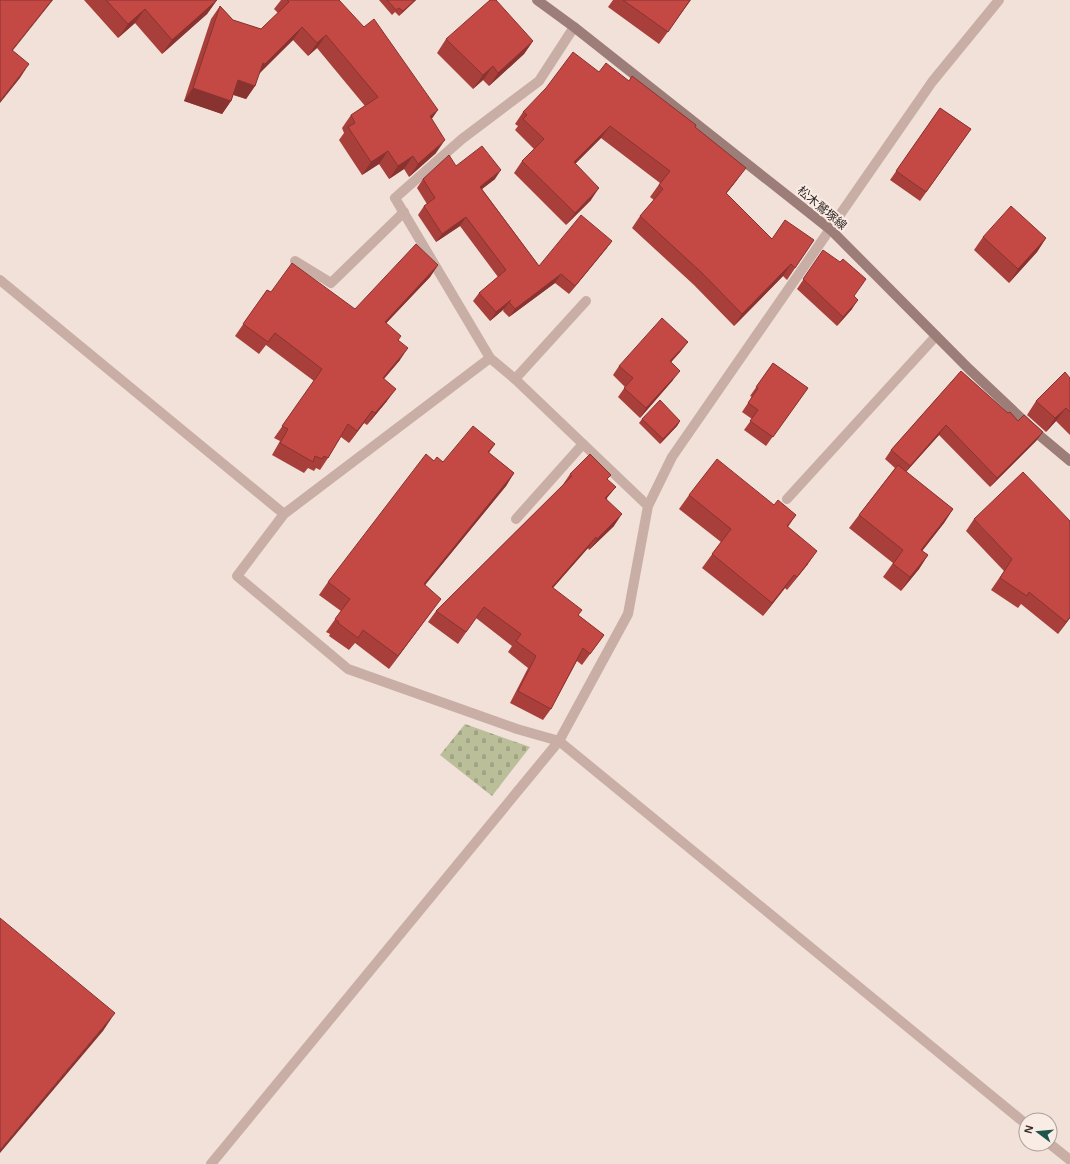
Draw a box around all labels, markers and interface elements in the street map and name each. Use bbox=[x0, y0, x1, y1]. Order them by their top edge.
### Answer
street label: 松木鷲塚線 bbox=[795, 183, 849, 233]
north arrow bbox=[1018, 1112, 1058, 1152]
text: N bbox=[1022, 1124, 1035, 1135]

